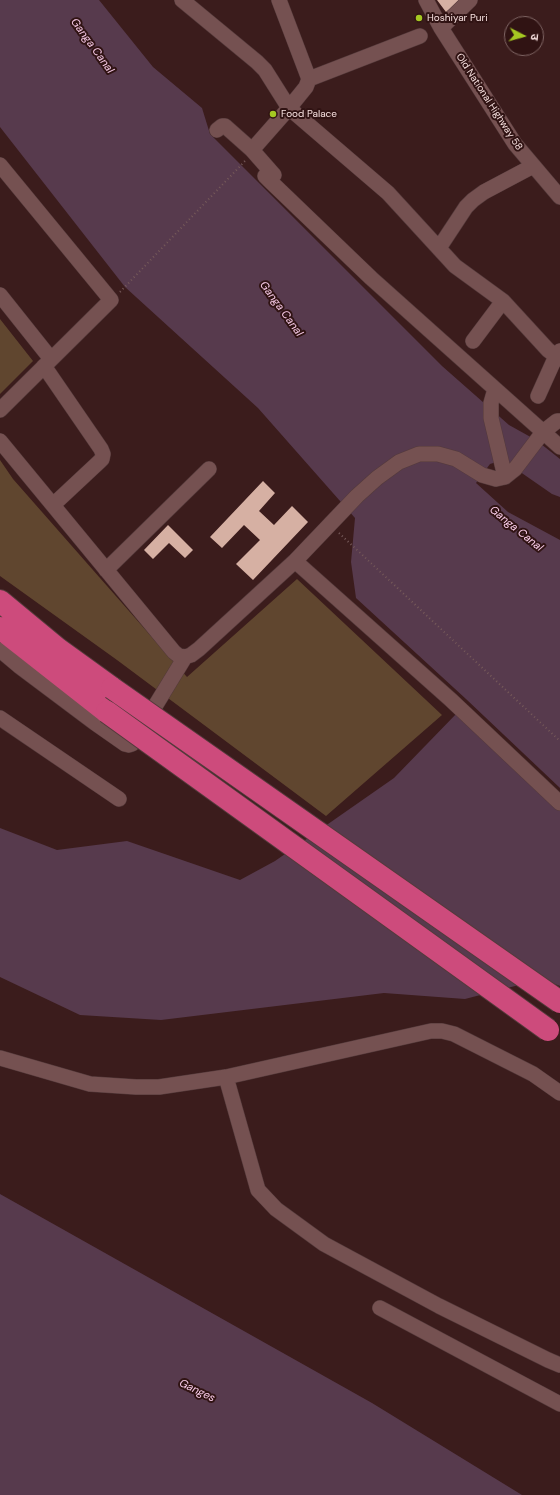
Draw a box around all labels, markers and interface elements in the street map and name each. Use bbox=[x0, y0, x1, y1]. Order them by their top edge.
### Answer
place label: Hoshiyar Puri bbox=[427, 12, 488, 24]
marker: Hoshiyar Puri bbox=[414, 13, 424, 23]
water label: Ganga Canal bbox=[68, 16, 116, 76]
north arrow bbox=[504, 16, 544, 56]
text: उ bbox=[528, 33, 542, 41]
street label: Old National Highway 58 bbox=[453, 51, 525, 153]
place label: Food Palace bbox=[281, 108, 337, 120]
marker: Food Palace bbox=[268, 109, 278, 119]
water label: Ganga Canal bbox=[257, 279, 305, 339]
water label: Ganga Canal bbox=[487, 503, 545, 555]
water label: Ganges bbox=[177, 1377, 217, 1405]

